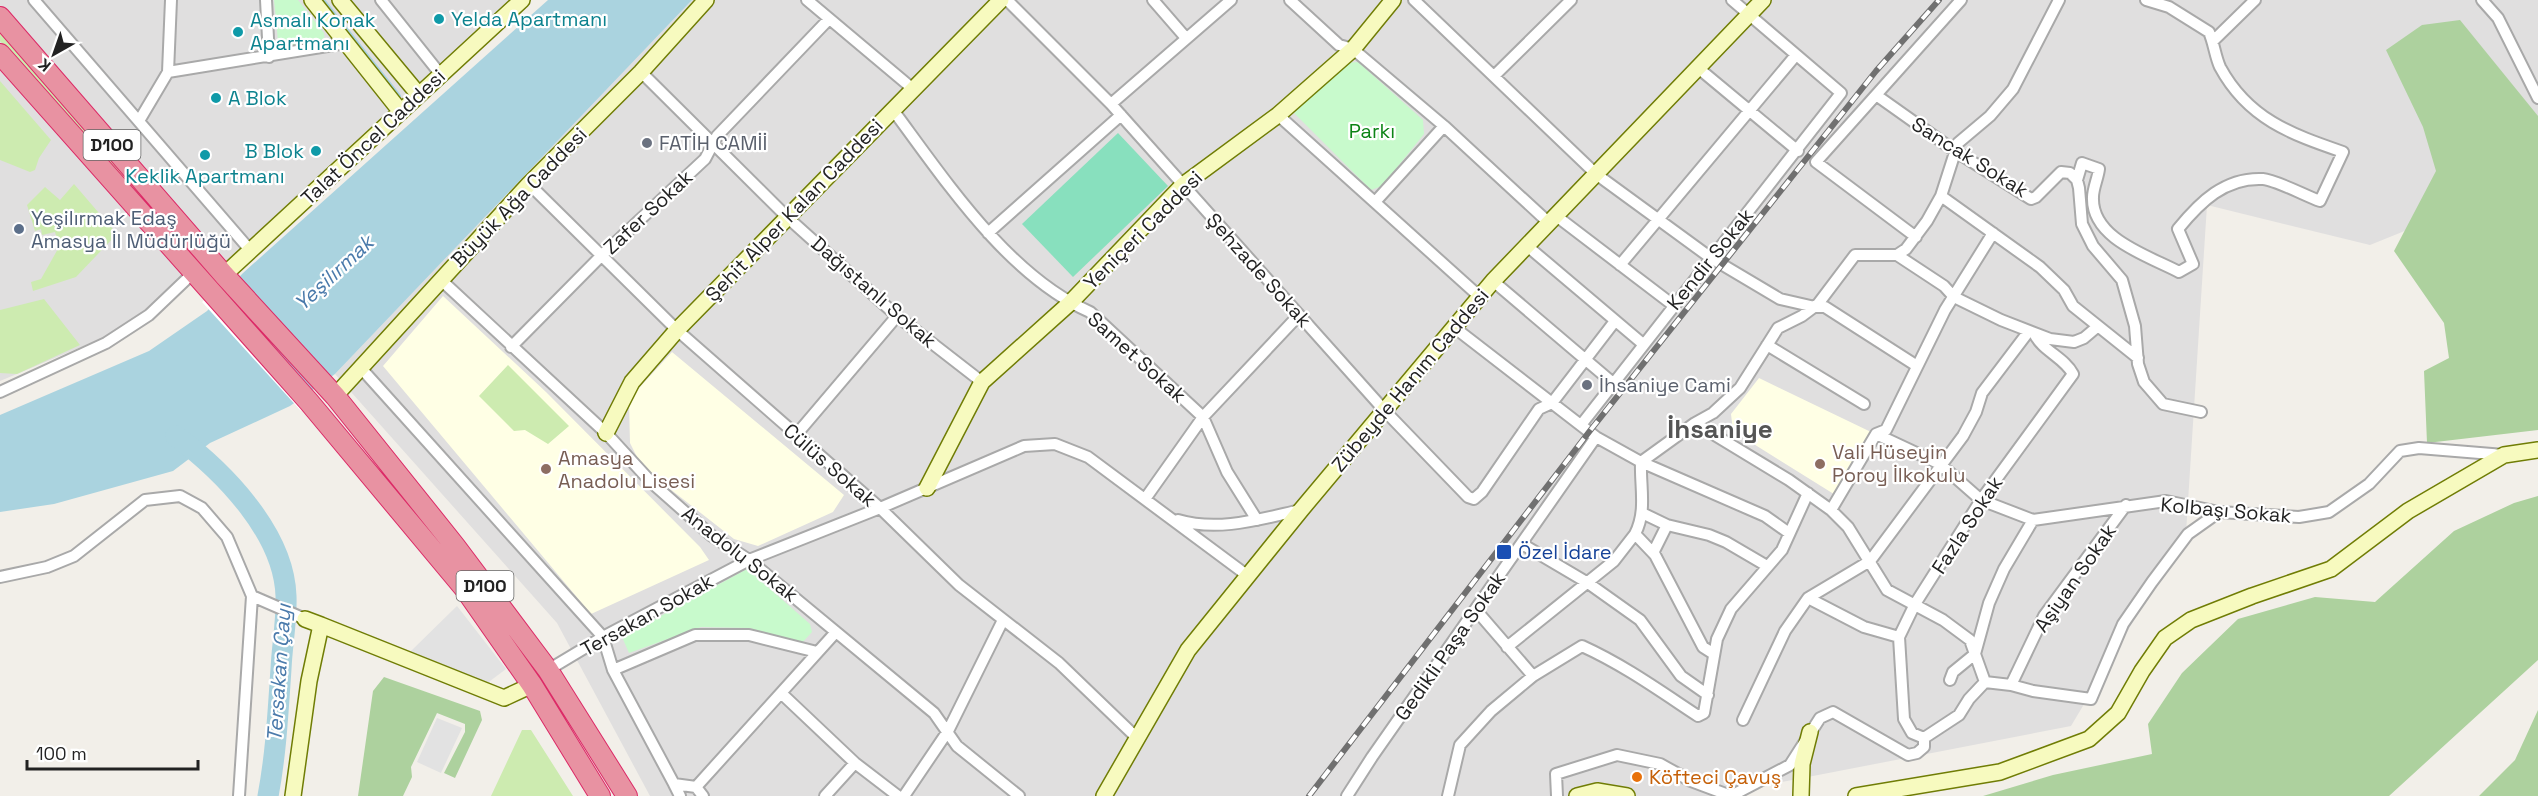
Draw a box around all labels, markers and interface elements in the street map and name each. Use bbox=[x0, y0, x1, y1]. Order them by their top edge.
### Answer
place label: Yelda Apartmanı bbox=[451, 6, 607, 32]
place label: Asmalı Konak Apartmanı bbox=[250, 7, 376, 56]
marker: Yelda Apartmanı bbox=[432, 12, 446, 26]
north arrow bbox=[24, 24, 84, 84]
marker: Asmalı Konak Apartmanı bbox=[231, 25, 245, 39]
text: K bbox=[34, 54, 55, 76]
street label: Talat Öncel Caddesi bbox=[295, 63, 451, 211]
place label: A Blok bbox=[228, 85, 287, 111]
marker: A Blok bbox=[209, 91, 223, 105]
street label: Sancak Sokak bbox=[1907, 111, 2033, 203]
street label: Şehit Alper Kalan Caddesi bbox=[700, 113, 888, 307]
park label: Parkı bbox=[1349, 118, 1395, 144]
street label: Büyük Ağa Caddesi bbox=[445, 122, 593, 272]
road number: D100 bbox=[84, 130, 140, 160]
place label: FATİH CAMİİ bbox=[659, 130, 767, 156]
marker: FATİH CAMİİ bbox=[640, 136, 654, 150]
place label: B Blok bbox=[244, 138, 304, 164]
marker: B Blok bbox=[309, 144, 323, 158]
marker: Keklik Apartmanı bbox=[198, 148, 212, 162]
place label: Keklik Apartmanı bbox=[125, 163, 285, 189]
street label: Zafer Sokak bbox=[598, 164, 698, 260]
street label: Yeniçeri Caddesi bbox=[1078, 165, 1208, 295]
street label: Kendir Sokak bbox=[1661, 203, 1759, 315]
place label: Yeşilırmak Edaş Amasya İl Müdürlüğü bbox=[31, 205, 231, 254]
street label: Şehzade Sokak bbox=[1201, 207, 1317, 333]
marker: Yeşilırmak Edaş Amasya İl Müdürlüğü bbox=[12, 222, 26, 236]
water label: Yeşilırmak bbox=[288, 227, 381, 316]
street label: Dağıstanlı Sokak bbox=[806, 230, 942, 354]
street label: Zübeyde Hanım Caddesi bbox=[1326, 283, 1494, 477]
street label: Samet Sokak bbox=[1082, 306, 1192, 408]
place label: İhsaniye Cami bbox=[1599, 372, 1731, 398]
marker: İhsaniye Cami bbox=[1580, 378, 1594, 392]
district label: İhsaniye bbox=[1667, 412, 1773, 446]
street label: Cülüs Sokak bbox=[778, 417, 882, 513]
place label: Vali Hüseyin Poroy İlkokulu bbox=[1832, 439, 1966, 488]
place label: Amasya Anadolu Lisesi bbox=[558, 445, 695, 494]
marker: Vali Hüseyin Poroy İlkokulu bbox=[1813, 457, 1827, 471]
marker: Amasya Anadolu Lisesi bbox=[539, 462, 553, 476]
street label: Fazla Sokak bbox=[1926, 471, 2008, 579]
street label: Kolbaşı Sokak bbox=[2159, 491, 2293, 529]
street label: Anadolu Sokak bbox=[676, 500, 804, 608]
street label: Aşiyan Sokak bbox=[2028, 519, 2122, 637]
place label: Özel İdare bbox=[1518, 539, 1612, 565]
marker: Özel İdare bbox=[1495, 543, 1513, 561]
street label: Gedikli Paşa Sokak bbox=[1389, 566, 1511, 726]
street label: Tersakan Sokak bbox=[576, 568, 718, 662]
road number: D100 bbox=[456, 571, 514, 601]
water label: Tersakan Çayı bbox=[260, 602, 297, 743]
scale bar bbox=[27, 733, 198, 771]
text: 100 m bbox=[36, 742, 87, 765]
place label: Köfteci Çavuş bbox=[1649, 764, 1781, 790]
marker: Köfteci Çavuş bbox=[1630, 770, 1644, 784]

